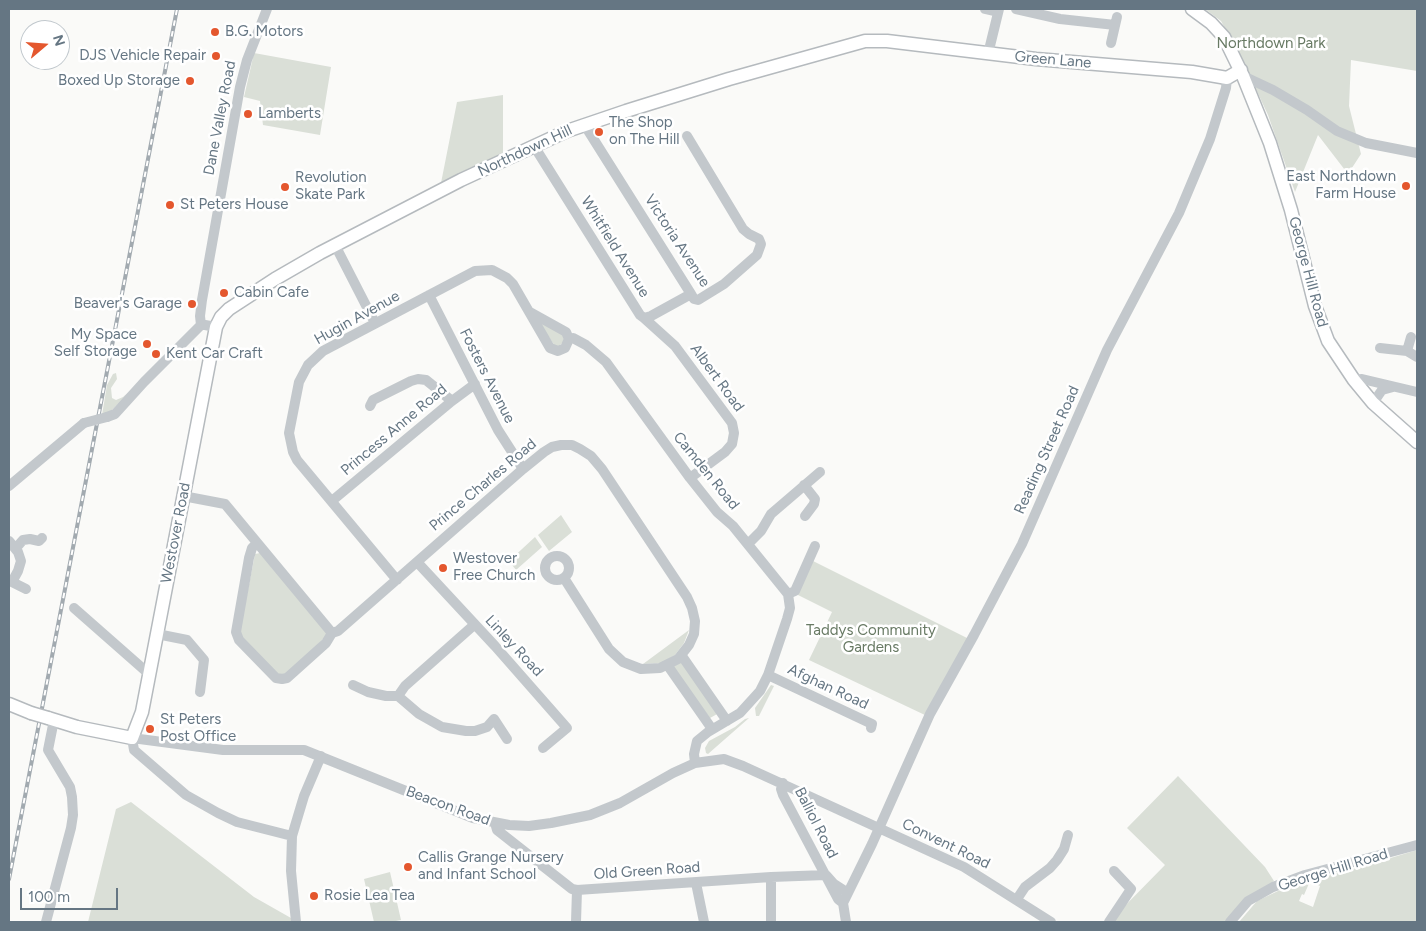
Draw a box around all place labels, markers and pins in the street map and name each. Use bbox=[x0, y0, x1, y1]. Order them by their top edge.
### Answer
place label: B.G. Motors bbox=[225, 23, 303, 41]
marker: B.G. Motors bbox=[209, 26, 221, 38]
place label: DJS Vehicle Repair bbox=[79, 47, 206, 65]
marker: DJS Vehicle Repair bbox=[210, 50, 222, 62]
place label: Boxed Up Storage bbox=[58, 72, 180, 90]
marker: Boxed Up Storage bbox=[184, 75, 196, 87]
place label: Lamberts bbox=[258, 105, 321, 123]
marker: Lamberts bbox=[242, 108, 254, 120]
place label: The Shop on The Hill bbox=[609, 114, 680, 149]
marker: The Shop on The Hill bbox=[593, 126, 605, 138]
place label: East Northdown Farm House bbox=[1286, 168, 1396, 203]
place label: Revolution Skate Park bbox=[295, 169, 367, 204]
marker: East Northdown Farm House bbox=[1400, 180, 1412, 192]
marker: Revolution Skate Park bbox=[279, 181, 291, 193]
place label: St Peters House bbox=[180, 196, 288, 214]
marker: St Peters House bbox=[164, 199, 176, 211]
place label: Cabin Cafe bbox=[234, 284, 309, 302]
marker: Cabin Cafe bbox=[218, 287, 230, 299]
place label: Beaver's Garage bbox=[74, 295, 182, 313]
marker: Beaver's Garage bbox=[186, 298, 198, 310]
place label: My Space Self Storage bbox=[54, 326, 137, 361]
marker: My Space Self Storage bbox=[141, 338, 153, 350]
place label: Kent Car Craft bbox=[166, 345, 263, 363]
marker: Kent Car Craft bbox=[150, 348, 162, 360]
place label: Westover Free Church bbox=[453, 550, 535, 585]
marker: Westover Free Church bbox=[437, 562, 449, 574]
place label: St Peters Post Office bbox=[160, 711, 236, 746]
marker: St Peters Post Office bbox=[144, 723, 156, 735]
place label: Callis Grange Nursery and Infant School bbox=[418, 849, 564, 884]
marker: Callis Grange Nursery and Infant School bbox=[402, 861, 414, 873]
place label: Rosie Lea Tea bbox=[324, 887, 415, 905]
marker: Rosie Lea Tea bbox=[308, 890, 320, 902]

